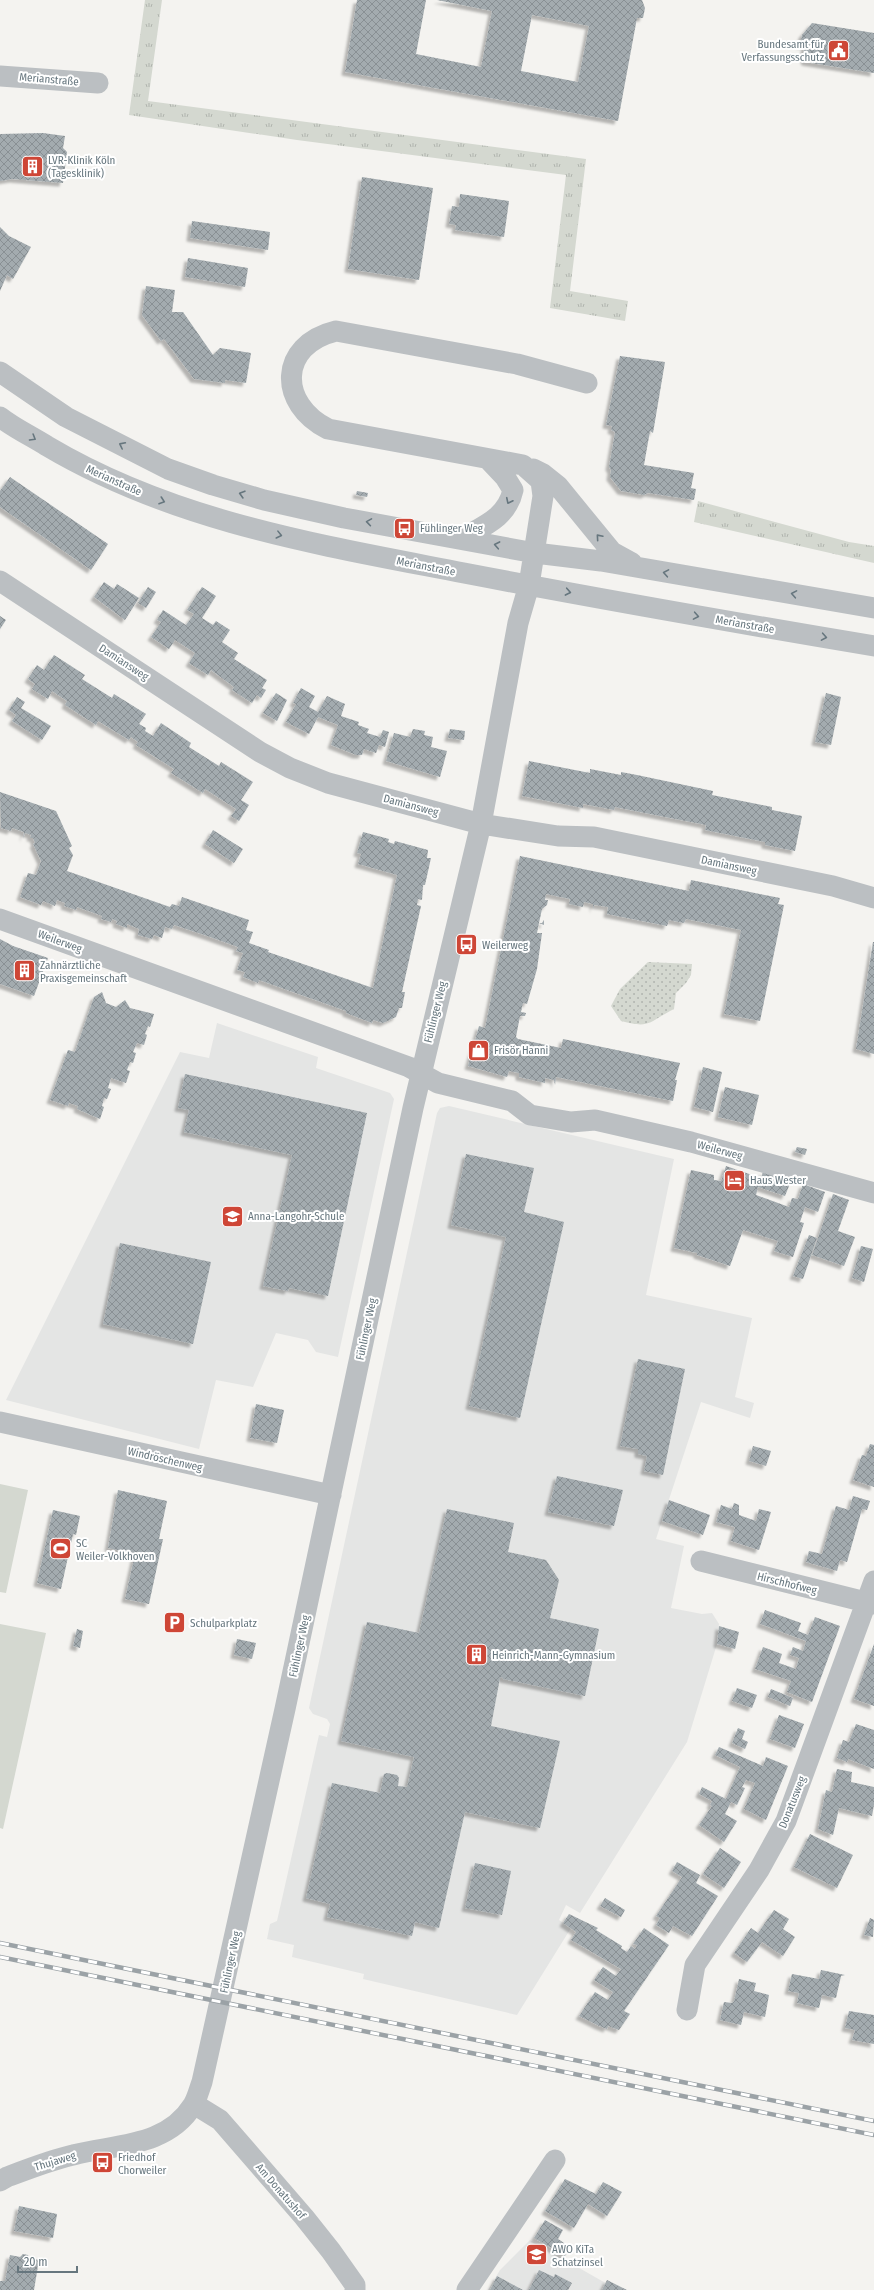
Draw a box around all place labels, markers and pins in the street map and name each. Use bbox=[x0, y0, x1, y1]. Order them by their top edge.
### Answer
public building icon: Bundesamt für Verfassungsschutz bbox=[826, 37, 852, 63]
place label: Bundesamt für Verfassungsschutz bbox=[742, 38, 825, 64]
building icon: LVR-Klinik Köln (Tagesklinik) bbox=[20, 153, 46, 179]
place label: LVR-Klinik Köln (Tagesklinik) bbox=[48, 154, 115, 180]
bus stop icon: Fühlinger Weg bbox=[391, 515, 417, 541]
place label: Fühlinger Weg bbox=[420, 522, 484, 535]
bus stop icon: Weilerweg bbox=[453, 932, 479, 958]
place label: Weilerweg bbox=[482, 939, 529, 952]
building icon: Zahnärztliche Praxisgemeinschaft bbox=[11, 958, 37, 984]
place label: Zahnärztliche Praxisgemeinschaft bbox=[40, 959, 128, 985]
shop icon: Frisör Hanni bbox=[465, 1037, 491, 1063]
place label: Frisör Hanni bbox=[494, 1044, 549, 1057]
hotel icon: Haus Wester bbox=[722, 1167, 748, 1193]
place label: Haus Wester bbox=[750, 1174, 806, 1187]
school or university icon: Anna-Langohr-Schule bbox=[220, 1203, 246, 1229]
place label: Anna-Langohr-Schule bbox=[248, 1210, 344, 1223]
sports icon: SC Weiler-Volkhoven bbox=[47, 1536, 73, 1562]
place label: SC Weiler-Volkhoven bbox=[76, 1537, 155, 1563]
parking icon: Schulparkplatz bbox=[161, 1610, 187, 1636]
place label: Schulparkplatz bbox=[190, 1617, 257, 1630]
building icon: Heinrich-Mann-Gymnasium bbox=[464, 1642, 490, 1668]
place label: Heinrich-Mann-Gymnasium bbox=[492, 1649, 615, 1662]
bus stop icon: Friedhof Chorweiler bbox=[89, 2150, 115, 2176]
place label: Friedhof Chorweiler bbox=[118, 2151, 167, 2177]
school or university icon: AWO KiTa Schatzinsel bbox=[523, 2242, 549, 2268]
place label: AWO KiTa Schatzinsel bbox=[552, 2243, 603, 2269]

